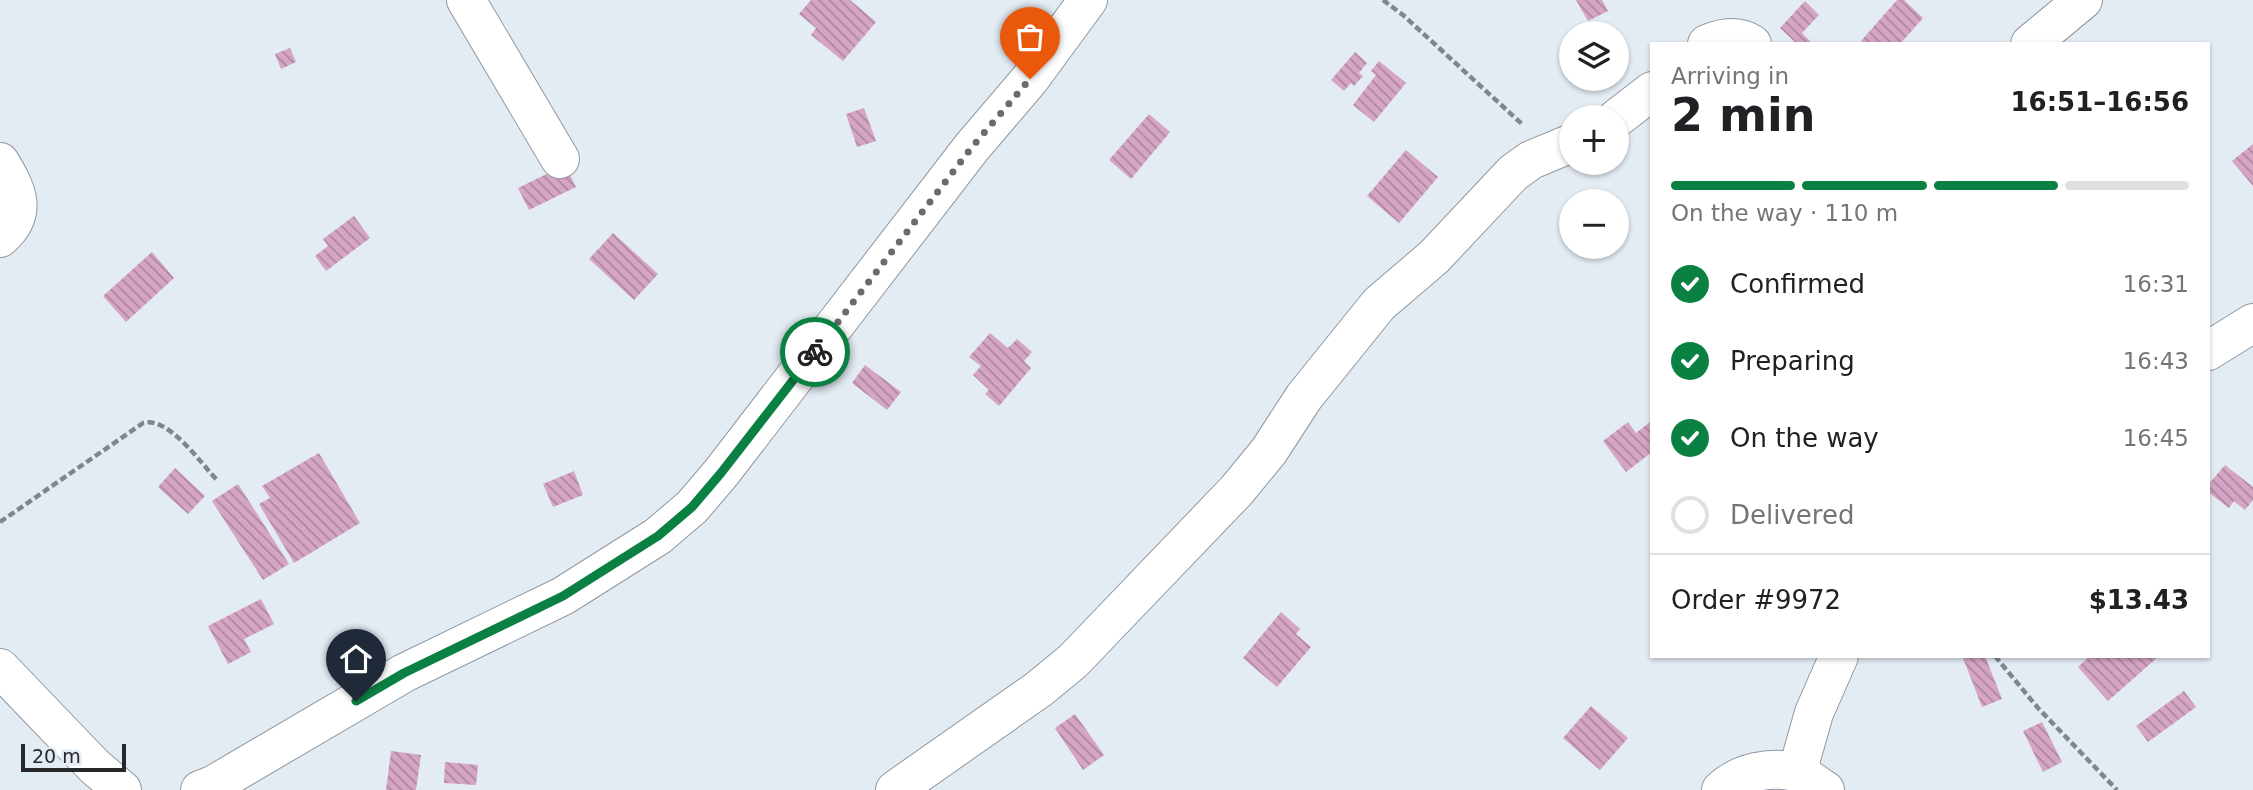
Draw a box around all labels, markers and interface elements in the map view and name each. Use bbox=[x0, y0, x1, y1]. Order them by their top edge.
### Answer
pin bbox=[1000, 7, 1060, 79]
icon: bag bbox=[1011, 18, 1049, 56]
map controls bbox=[1559, 21, 1629, 259]
button: layers bbox=[1559, 21, 1629, 91]
text: Arriving in bbox=[1671, 63, 1789, 89]
text: 16:51–16:56 bbox=[2010, 87, 2189, 117]
text: 2 min bbox=[1671, 88, 1815, 142]
button: + bbox=[1559, 105, 1629, 175]
button: − bbox=[1559, 189, 1629, 259]
text: On the way · 110 m bbox=[1671, 200, 1898, 226]
icon: check bbox=[1671, 265, 1709, 303]
text: Confirmed bbox=[1730, 269, 1865, 299]
text: 16:31 bbox=[2123, 271, 2189, 297]
courier bbox=[780, 317, 850, 387]
icon: bike bbox=[796, 333, 834, 371]
icon: check bbox=[1671, 342, 1709, 380]
text: Preparing bbox=[1730, 346, 1855, 376]
text: 16:43 bbox=[2123, 348, 2189, 374]
icon: check bbox=[1671, 419, 1709, 457]
text: On the way bbox=[1730, 423, 1879, 453]
text: 16:45 bbox=[2123, 425, 2189, 451]
text: Delivered bbox=[1730, 500, 1854, 530]
text: Order #9972 bbox=[1671, 585, 1841, 615]
text: $13.43 bbox=[2089, 585, 2189, 615]
pin bbox=[326, 629, 386, 701]
icon: home bbox=[337, 640, 375, 678]
scale bar bbox=[21, 741, 126, 773]
text: 20 m bbox=[32, 745, 81, 767]

